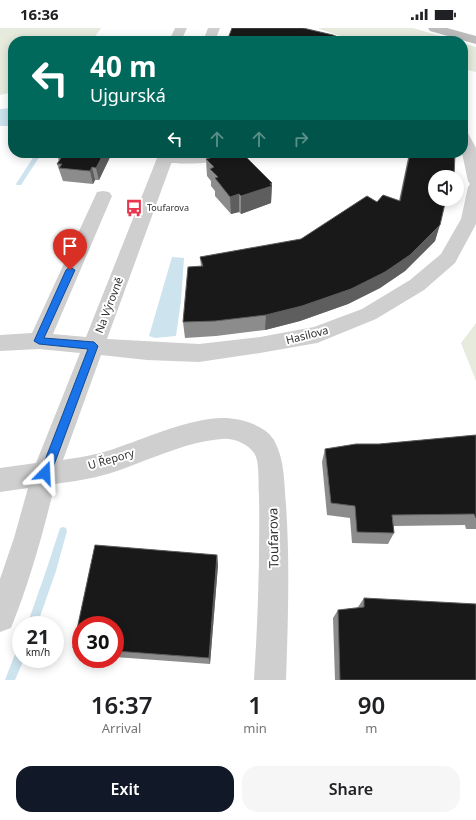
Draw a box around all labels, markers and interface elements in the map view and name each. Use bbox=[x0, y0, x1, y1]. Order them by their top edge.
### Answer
text: 16:36 bbox=[20, 4, 59, 24]
text: 40 m bbox=[90, 47, 157, 85]
icon: left bbox=[24, 52, 76, 104]
text: Ujgurská bbox=[90, 83, 166, 107]
icon: left bbox=[164, 128, 186, 150]
icon: ahead bbox=[206, 128, 228, 150]
icon: ahead bbox=[248, 128, 270, 150]
icon: right bbox=[290, 128, 312, 150]
map controls bbox=[428, 170, 464, 206]
button: sound bbox=[428, 170, 464, 206]
bus stop icon: Toufarova bbox=[124, 198, 144, 218]
place label: Toufarova bbox=[147, 201, 189, 214]
pin bbox=[53, 229, 87, 270]
icon: arrive bbox=[59, 235, 81, 257]
street label: Na Výrovně bbox=[91, 275, 126, 335]
street label: Hasilova bbox=[284, 322, 330, 347]
street label: U Řepory bbox=[86, 445, 136, 472]
position arrow bbox=[24, 452, 66, 494]
street label: Toufarova bbox=[263, 508, 283, 568]
speed limit sign: 30 bbox=[72, 616, 124, 668]
text: 21 bbox=[27, 623, 49, 650]
text: km/h bbox=[26, 645, 50, 659]
text: 16:37 bbox=[91, 688, 152, 721]
text: 1 bbox=[248, 688, 262, 721]
text: 90 bbox=[358, 688, 385, 721]
text: Arrival bbox=[102, 719, 141, 737]
text: min bbox=[243, 719, 267, 737]
text: m bbox=[365, 719, 377, 737]
button: Exit bbox=[16, 766, 234, 812]
button: Share bbox=[242, 766, 460, 812]

